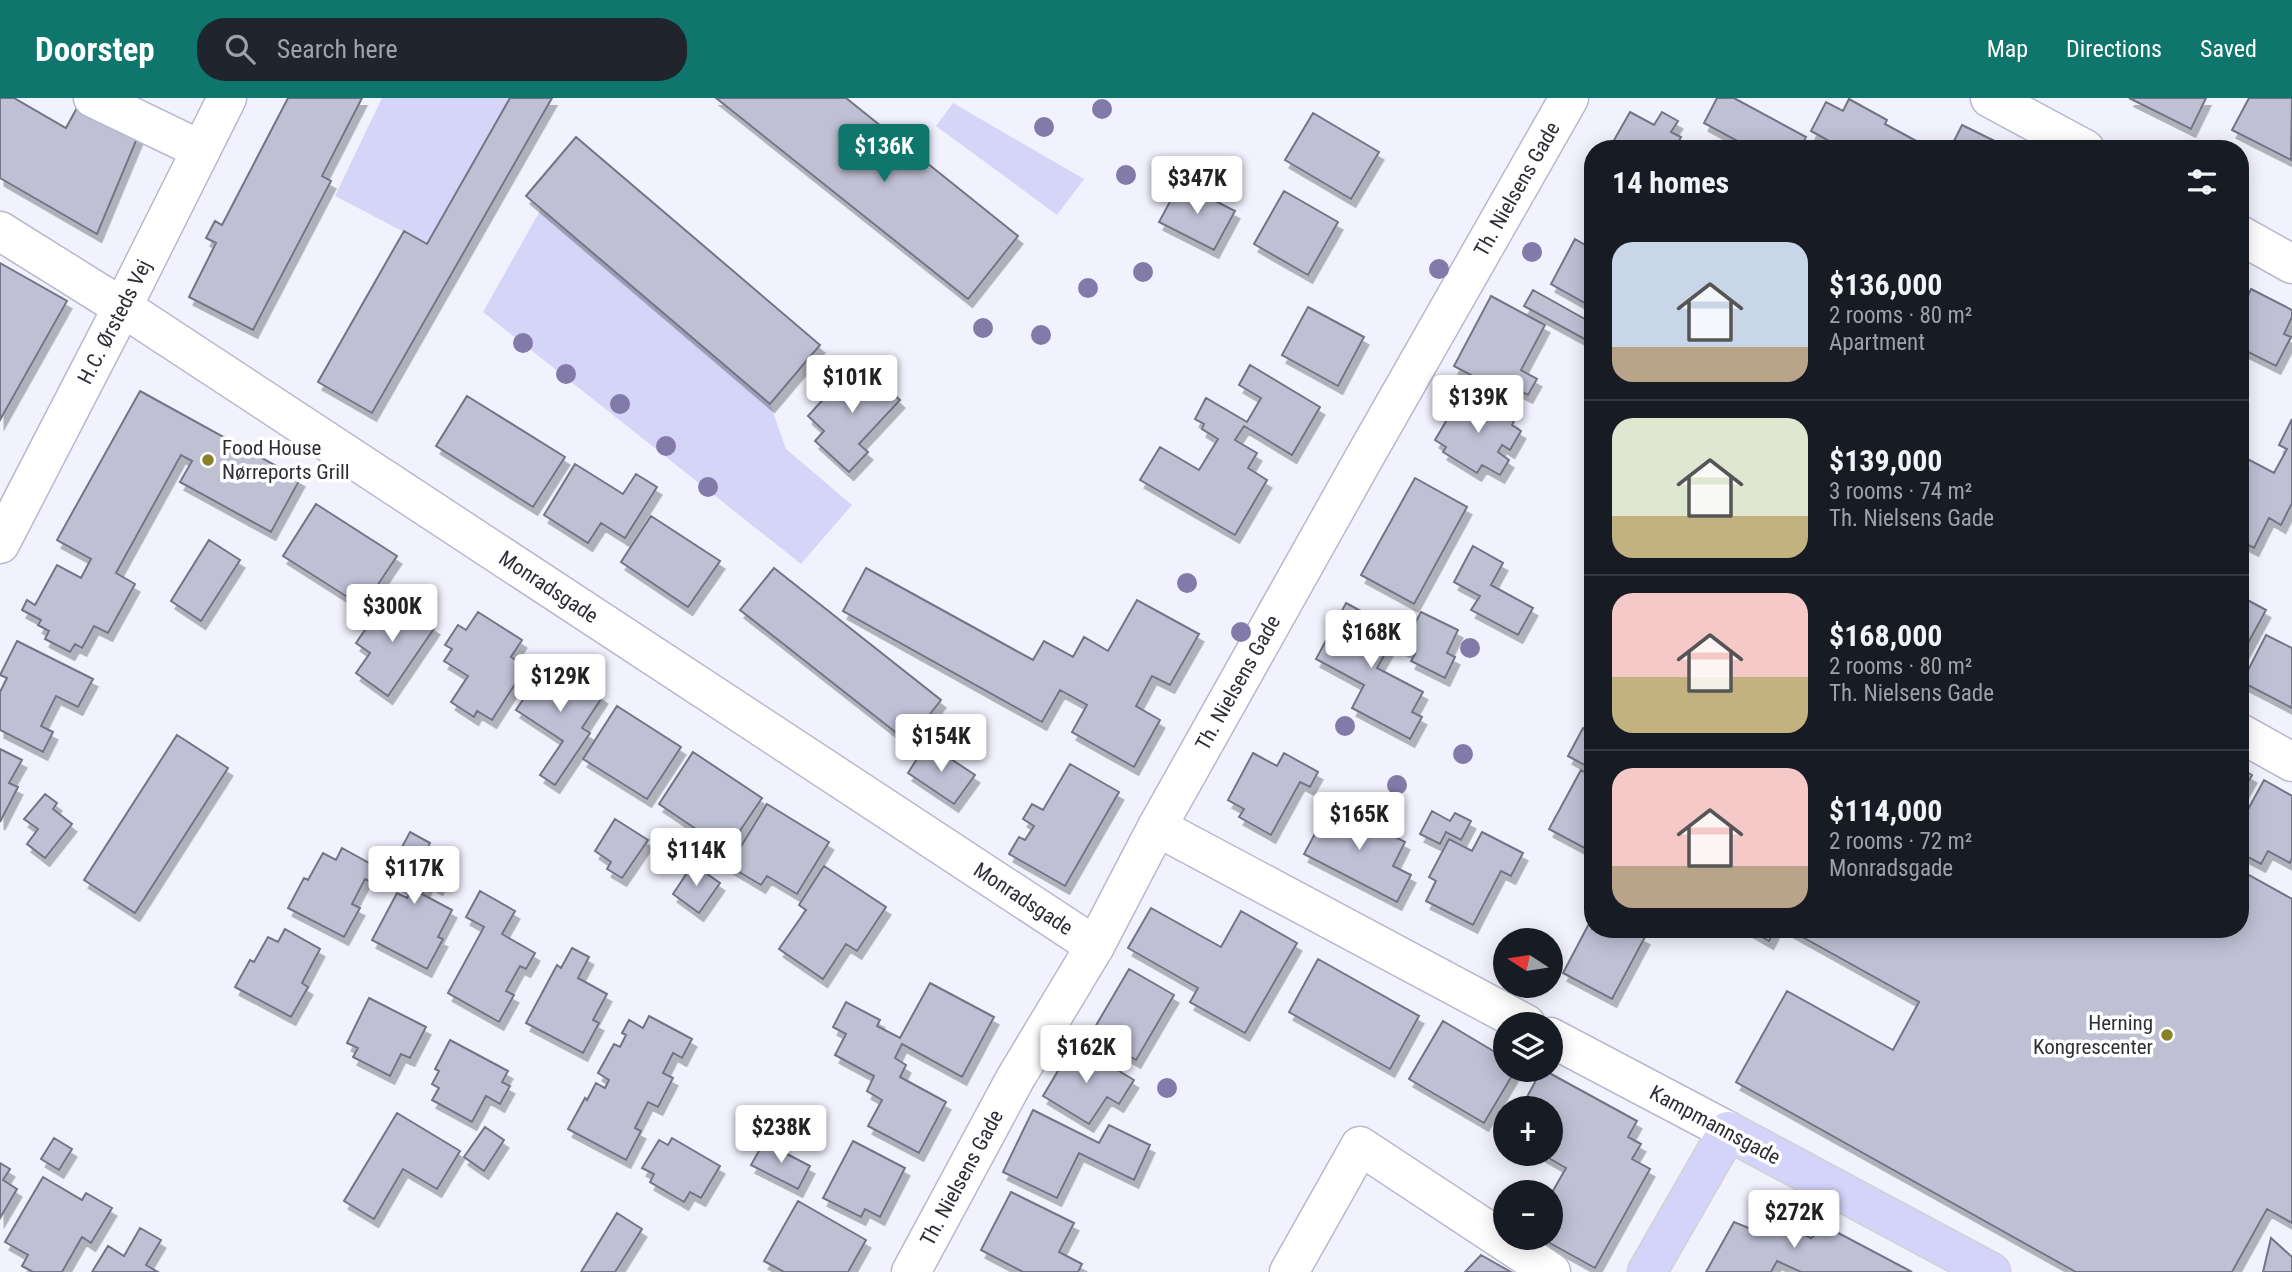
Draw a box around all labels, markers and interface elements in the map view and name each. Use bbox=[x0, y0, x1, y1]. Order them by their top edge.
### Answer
search box bbox=[197, 18, 687, 81]
text: Doorstep bbox=[35, 30, 155, 69]
icon: search bbox=[221, 30, 259, 68]
text: Search here bbox=[277, 34, 398, 64]
text: Map bbox=[1987, 35, 2028, 63]
text: Directions bbox=[2066, 35, 2162, 63]
text: Saved bbox=[2200, 35, 2257, 63]
street label: Th. Nielsens Gade bbox=[1469, 118, 1565, 261]
pin: $136K bbox=[835, 125, 933, 184]
text: $136K bbox=[854, 133, 914, 160]
pin: $347K bbox=[1148, 156, 1246, 216]
icon: filters bbox=[2183, 163, 2221, 201]
text: $347K bbox=[1167, 165, 1227, 192]
text: 14 homes bbox=[1612, 165, 1729, 200]
street label: H.C. Ørsteds Vej bbox=[73, 256, 156, 388]
text: $136,000 bbox=[1829, 267, 1942, 302]
icon: home bbox=[1668, 270, 1752, 354]
text: 2 rooms · 80 m² bbox=[1829, 302, 1972, 329]
text: Apartment bbox=[1829, 329, 1925, 356]
pin: $101K bbox=[803, 356, 901, 415]
text: $101K bbox=[822, 364, 882, 391]
pin: $139K bbox=[1429, 376, 1527, 435]
text: $139K bbox=[1448, 384, 1508, 411]
place label: Food House Nørreports Grill bbox=[222, 436, 350, 484]
text: $139,000 bbox=[1829, 443, 1942, 478]
icon: home bbox=[1668, 446, 1752, 530]
marker: Food House Nørreports Grill bbox=[200, 452, 216, 468]
text: 3 rooms · 74 m² bbox=[1829, 478, 1972, 505]
text: Th. Nielsens Gade bbox=[1829, 505, 1994, 532]
street label: Monradsgade bbox=[495, 546, 603, 628]
pin: $300K bbox=[343, 584, 441, 644]
text: $300K bbox=[362, 593, 422, 620]
pin: $168K bbox=[1322, 610, 1420, 670]
street label: Th. Nielsens Gade bbox=[1191, 611, 1285, 754]
text: $168,000 bbox=[1829, 618, 1942, 653]
text: $168K bbox=[1341, 619, 1401, 646]
icon: home bbox=[1668, 621, 1752, 705]
text: 2 rooms · 80 m² bbox=[1829, 653, 1972, 680]
pin: $129K bbox=[511, 654, 609, 714]
text: $129K bbox=[530, 663, 590, 690]
text: Th. Nielsens Gade bbox=[1829, 680, 1994, 707]
pin: $154K bbox=[892, 714, 990, 774]
text: $154K bbox=[911, 723, 971, 750]
pin: $165K bbox=[1310, 792, 1408, 852]
text: $114,000 bbox=[1829, 793, 1942, 828]
icon: home bbox=[1668, 796, 1752, 880]
text: $165K bbox=[1329, 801, 1389, 828]
pin: $114K bbox=[647, 828, 745, 888]
text: 2 rooms · 72 m² bbox=[1829, 828, 1972, 855]
text: $114K bbox=[666, 837, 726, 864]
pin: $117K bbox=[365, 846, 463, 906]
text: $117K bbox=[384, 855, 444, 882]
text: Monradsgade bbox=[1829, 855, 1953, 882]
street label: Monradsgade bbox=[969, 858, 1077, 940]
north arrow bbox=[1493, 928, 1563, 998]
map controls bbox=[1493, 928, 1563, 1250]
place label: Herning Kongrescenter bbox=[2033, 1011, 2153, 1059]
button: layers bbox=[1493, 1012, 1563, 1082]
pin: $162K bbox=[1037, 1026, 1135, 1085]
marker: Herning Kongrescenter bbox=[2159, 1027, 2175, 1043]
text: $162K bbox=[1056, 1034, 1116, 1061]
street label: Kampmannsgade bbox=[1646, 1081, 1784, 1170]
button: + bbox=[1493, 1096, 1563, 1166]
pin: $238K bbox=[732, 1105, 830, 1165]
street label: Th. Nielsens Gade bbox=[915, 1106, 1008, 1250]
text: $238K bbox=[751, 1114, 811, 1141]
button: − bbox=[1493, 1180, 1563, 1250]
pin: $272K bbox=[1745, 1190, 1843, 1250]
text: $272K bbox=[1764, 1199, 1824, 1226]

